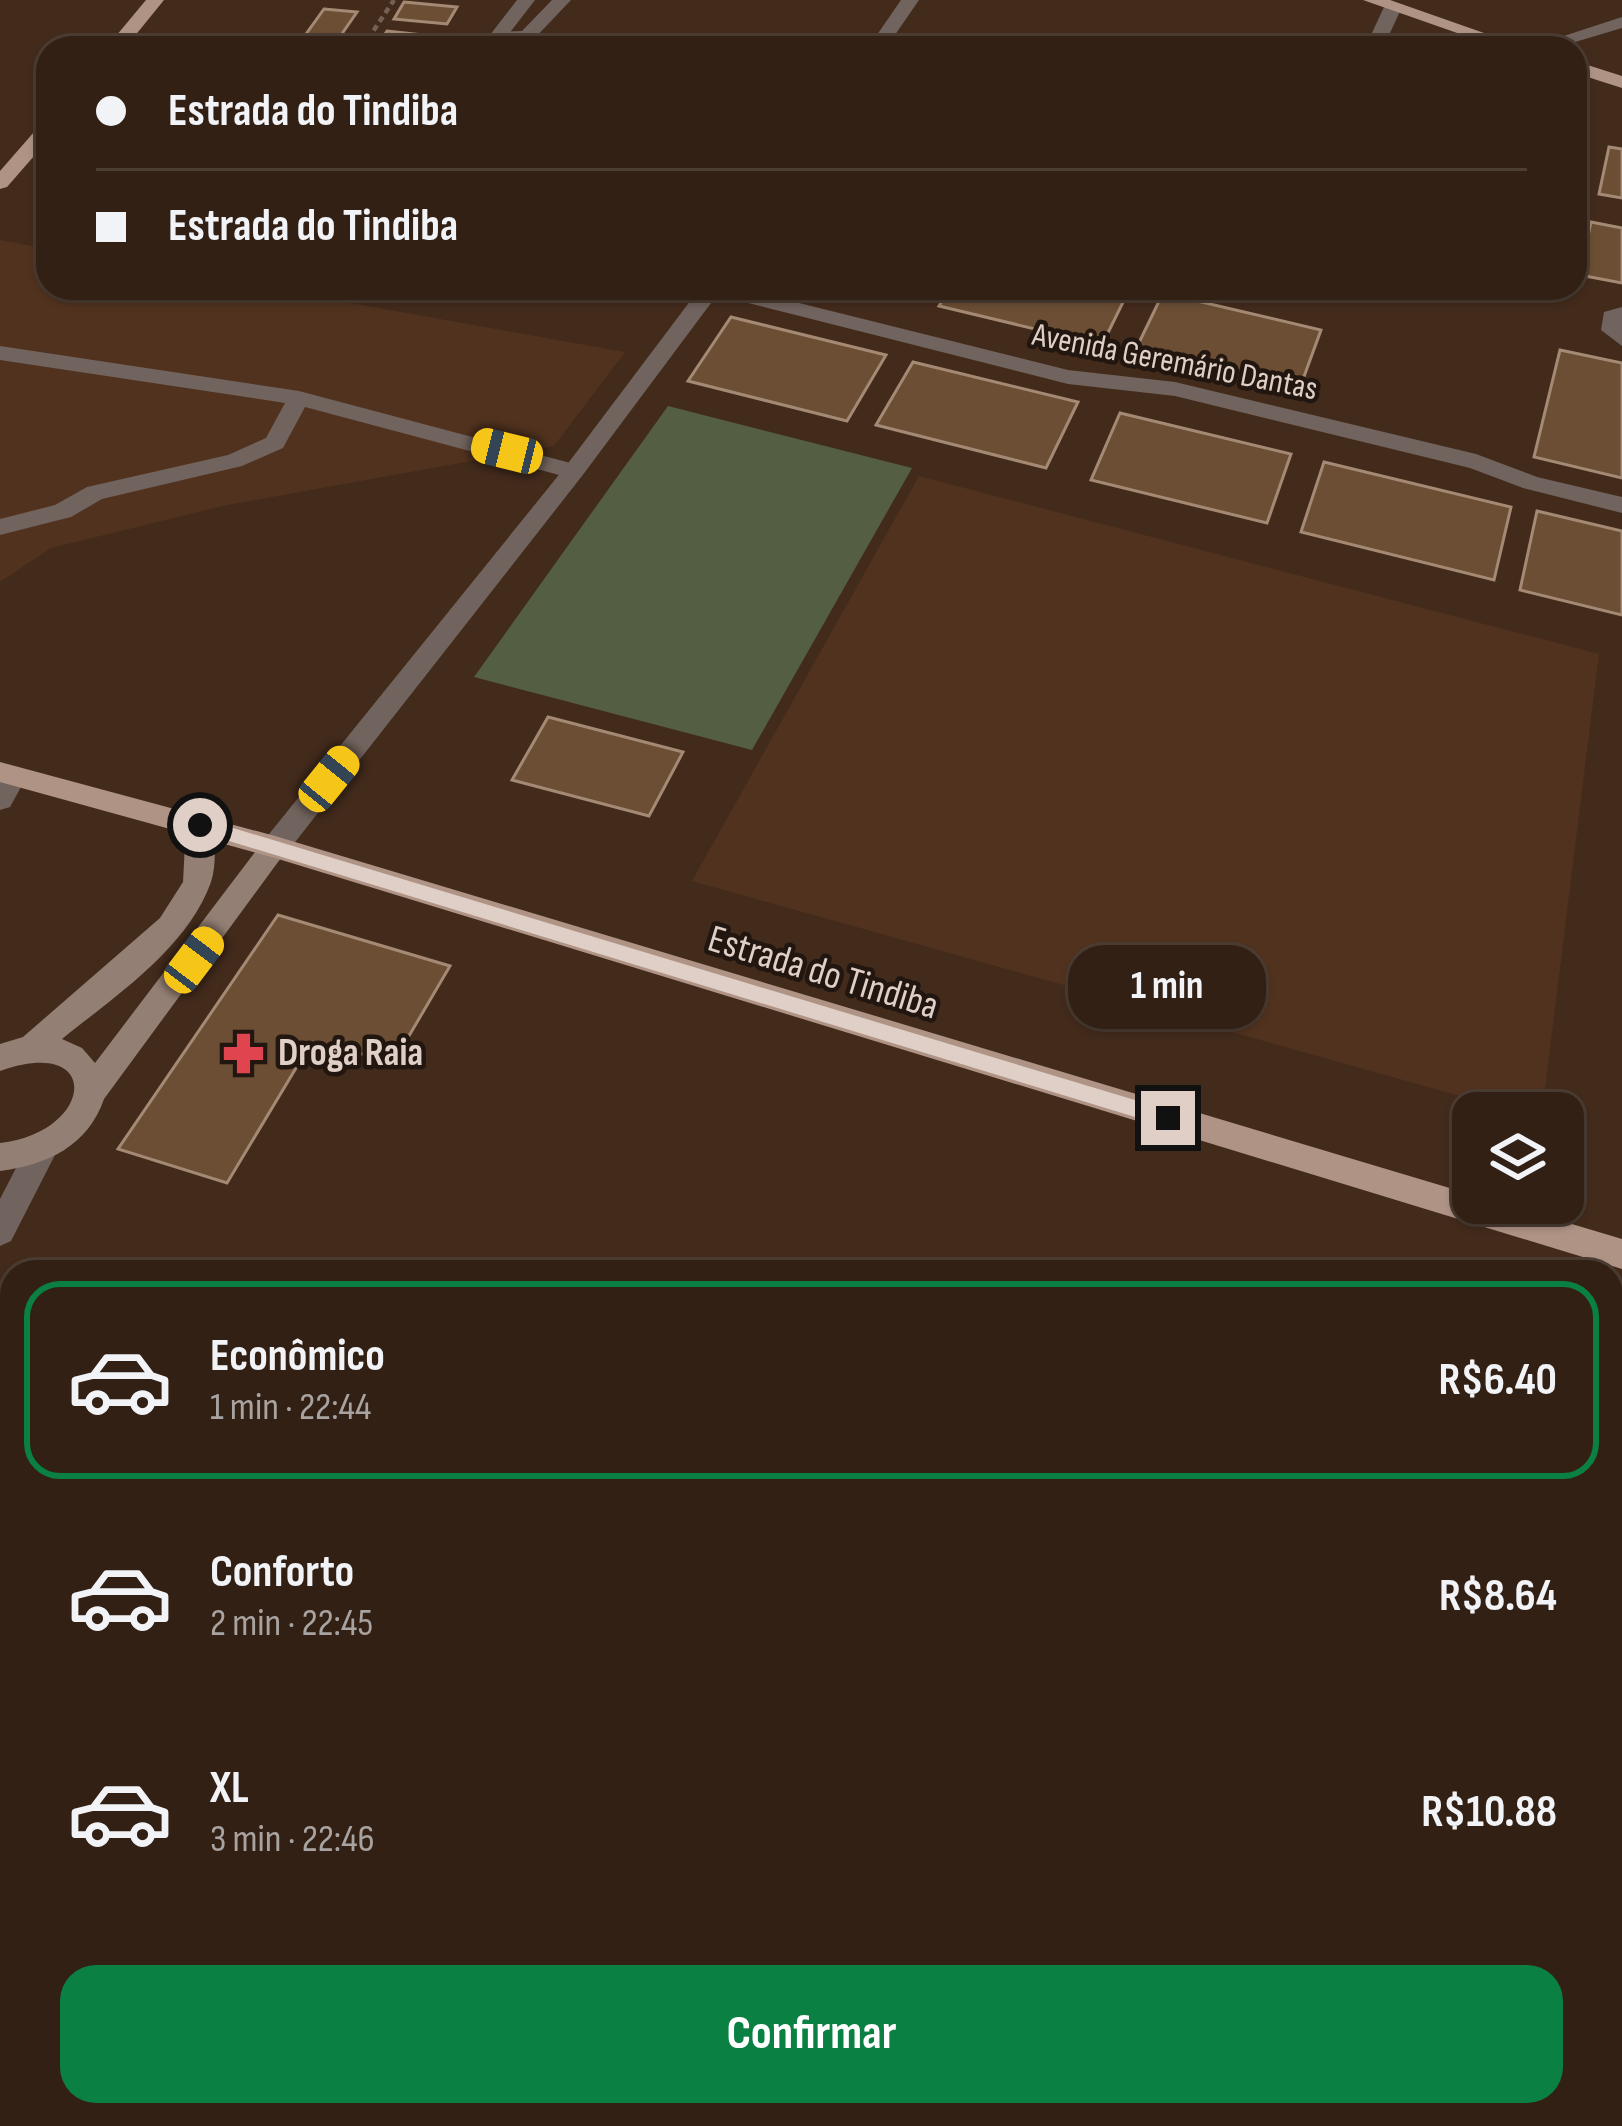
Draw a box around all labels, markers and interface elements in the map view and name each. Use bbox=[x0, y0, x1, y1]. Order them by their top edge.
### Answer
text: Estrada do Tindiba bbox=[168, 84, 458, 139]
text: Estrada do Tindiba bbox=[168, 199, 458, 254]
street label: Avenida Geremário Dantas bbox=[1028, 315, 1321, 409]
car bbox=[468, 425, 546, 477]
car bbox=[292, 740, 366, 818]
route start bbox=[173, 798, 227, 852]
street label: Estrada do Tindiba bbox=[702, 916, 944, 1030]
car bbox=[158, 920, 230, 1000]
callout: 1 min bbox=[1069, 944, 1267, 1028]
text: 1 min bbox=[1131, 963, 1203, 1010]
pharmacy icon: Droga Raia bbox=[221, 1030, 267, 1076]
place label: Droga Raia bbox=[278, 1030, 423, 1077]
route end bbox=[1141, 1091, 1195, 1145]
map controls bbox=[1452, 1092, 1584, 1224]
button: layers bbox=[1452, 1092, 1584, 1224]
icon: car bbox=[66, 1326, 174, 1434]
text: Econômico bbox=[210, 1329, 385, 1384]
text: R$6.40 bbox=[1439, 1353, 1557, 1408]
text: 1 min · 22:44 bbox=[210, 1384, 371, 1431]
icon: car bbox=[66, 1542, 174, 1650]
text: Conforto bbox=[210, 1545, 354, 1600]
text: R$8.64 bbox=[1439, 1569, 1557, 1624]
text: 2 min · 22:45 bbox=[210, 1600, 373, 1647]
icon: car bbox=[66, 1758, 174, 1866]
text: XL bbox=[210, 1761, 249, 1816]
text: R$10.88 bbox=[1421, 1785, 1557, 1840]
text: 3 min · 22:46 bbox=[210, 1816, 375, 1863]
button: Confirmar bbox=[60, 1965, 1563, 2103]

